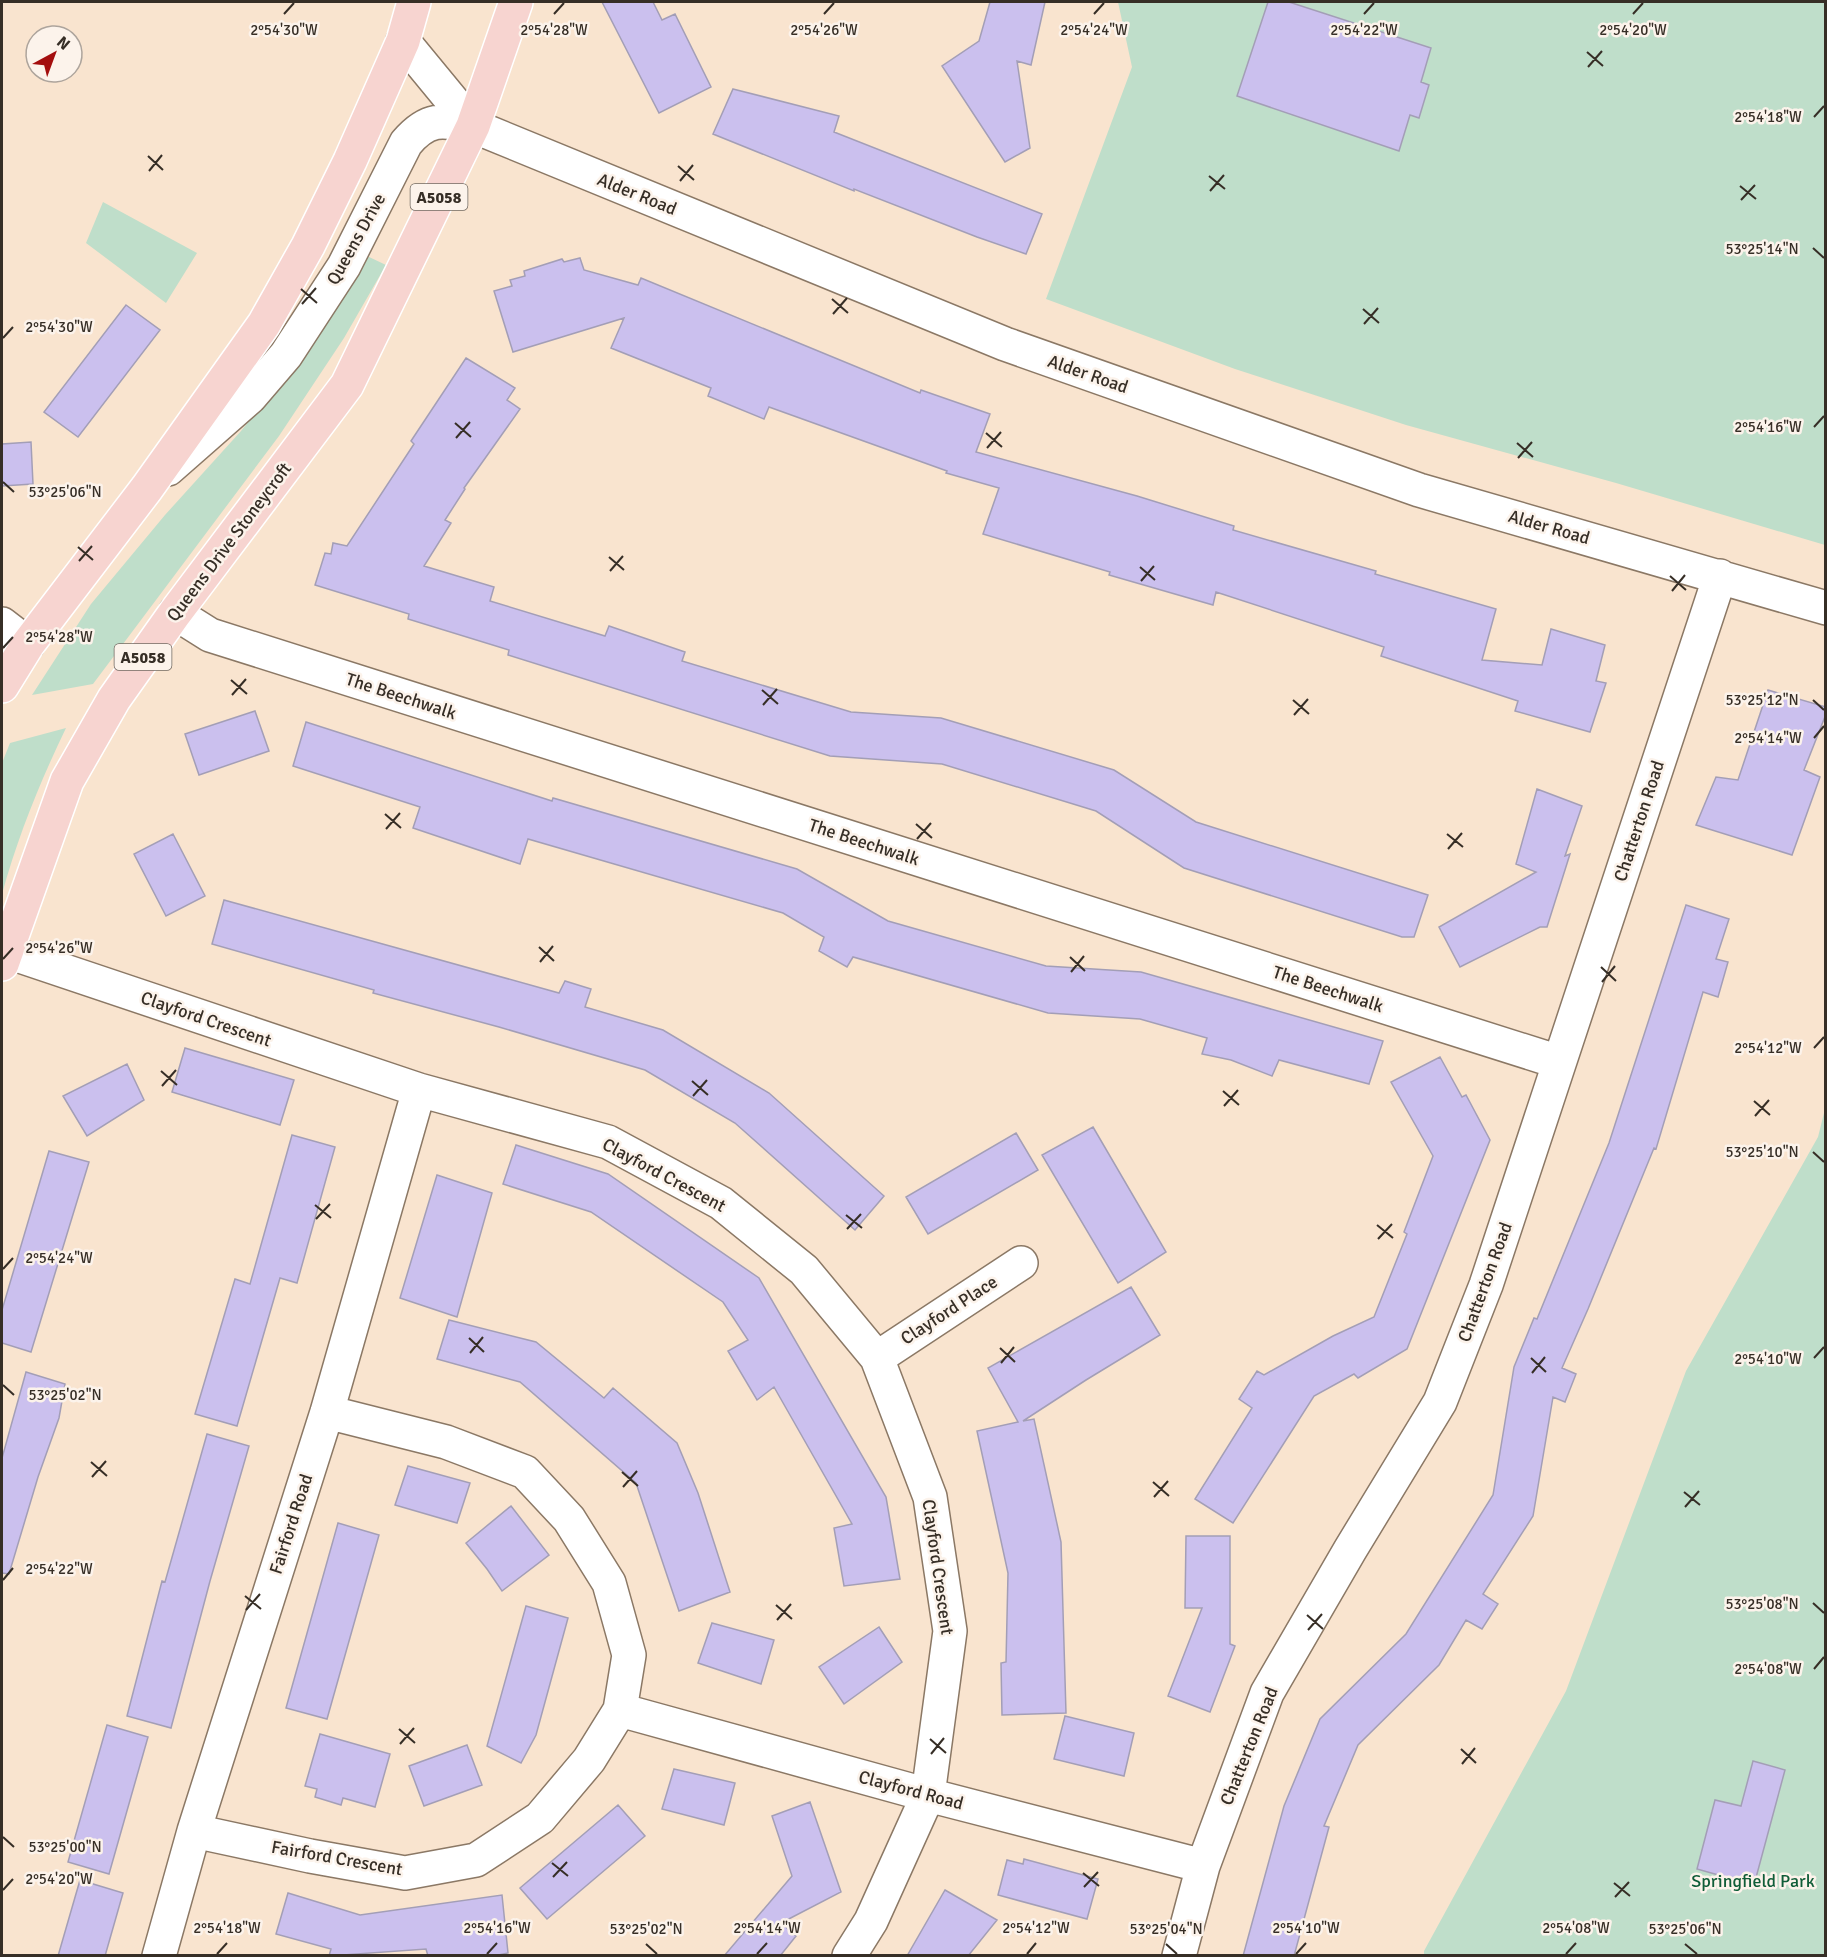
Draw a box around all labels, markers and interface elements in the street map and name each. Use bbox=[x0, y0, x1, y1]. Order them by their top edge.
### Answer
text: 2°54'30"W bbox=[250, 21, 318, 39]
text: 2°54'28"W bbox=[520, 21, 588, 39]
text: 2°54'26"W bbox=[790, 21, 858, 39]
text: 2°54'24"W bbox=[1060, 21, 1128, 39]
text: 2°54'22"W bbox=[1330, 21, 1398, 39]
text: 2°54'20"W bbox=[1599, 21, 1667, 39]
north arrow bbox=[24, 24, 84, 84]
text: N bbox=[52, 32, 74, 55]
text: 2°54'18"W bbox=[1734, 108, 1802, 126]
street label: Alder Road bbox=[594, 168, 680, 220]
road number: A5058 bbox=[410, 184, 468, 210]
street label: Queens Drive bbox=[322, 189, 390, 289]
text: 53°25'14"N bbox=[1725, 240, 1799, 258]
text: 2°54'30"W bbox=[25, 318, 93, 336]
street label: Alder Road bbox=[1045, 350, 1131, 398]
text: 2°54'16"W bbox=[1734, 418, 1802, 436]
street label: Queens Drive Stoneycroft bbox=[162, 458, 296, 626]
text: 53°25'06"N bbox=[28, 483, 102, 501]
street label: Alder Road bbox=[1506, 505, 1592, 549]
text: 2°54'28"W bbox=[25, 628, 93, 646]
road number: A5058 bbox=[114, 644, 172, 670]
street label: The Beechwalk bbox=[343, 668, 459, 724]
text: 53°25'12"N bbox=[1725, 691, 1799, 709]
text: 2°54'14"W bbox=[1734, 729, 1802, 747]
street label: Chatterton Road bbox=[1609, 758, 1669, 884]
street label: The Beechwalk bbox=[806, 814, 922, 870]
text: 2°54'26"W bbox=[25, 939, 93, 957]
street label: The Beechwalk bbox=[1270, 961, 1386, 1017]
street label: Clayford Crescent bbox=[138, 986, 274, 1052]
text: 2°54'12"W bbox=[1734, 1039, 1802, 1057]
street label: Clayford Crescent bbox=[599, 1133, 729, 1217]
text: 53°25'10"N bbox=[1725, 1143, 1799, 1161]
street label: Chatterton Road bbox=[1453, 1219, 1517, 1345]
text: 2°54'24"W bbox=[25, 1249, 93, 1267]
street label: Clayford Place bbox=[896, 1271, 1002, 1349]
text: 2°54'10"W bbox=[1734, 1350, 1802, 1368]
text: 53°25'02"N bbox=[28, 1386, 102, 1404]
street label: Fairford Road bbox=[265, 1471, 317, 1577]
street label: Clayford Crescent bbox=[918, 1498, 958, 1636]
text: 2°54'22"W bbox=[25, 1560, 93, 1578]
text: 53°25'08"N bbox=[1725, 1595, 1799, 1613]
text: 2°54'08"W bbox=[1734, 1660, 1802, 1678]
street label: Chatterton Road bbox=[1215, 1684, 1283, 1808]
street label: Clayford Road bbox=[856, 1765, 966, 1815]
street label: Fairford Crescent bbox=[270, 1836, 404, 1880]
text: 53°25'00"N bbox=[28, 1838, 102, 1856]
text: 2°54'20"W bbox=[25, 1870, 93, 1888]
park label: Springfield Park bbox=[1691, 1870, 1815, 1892]
text: 2°54'18"W bbox=[193, 1919, 261, 1937]
text: 2°54'16"W bbox=[463, 1919, 531, 1937]
text: 2°54'14"W bbox=[733, 1919, 801, 1937]
text: 2°54'12"W bbox=[1002, 1919, 1070, 1937]
text: 2°54'10"W bbox=[1272, 1919, 1340, 1937]
text: 2°54'08"W bbox=[1542, 1919, 1610, 1937]
text: 53°25'02"N bbox=[609, 1920, 683, 1938]
text: 53°25'04"N bbox=[1129, 1920, 1203, 1938]
text: 53°25'06"N bbox=[1648, 1920, 1722, 1938]

